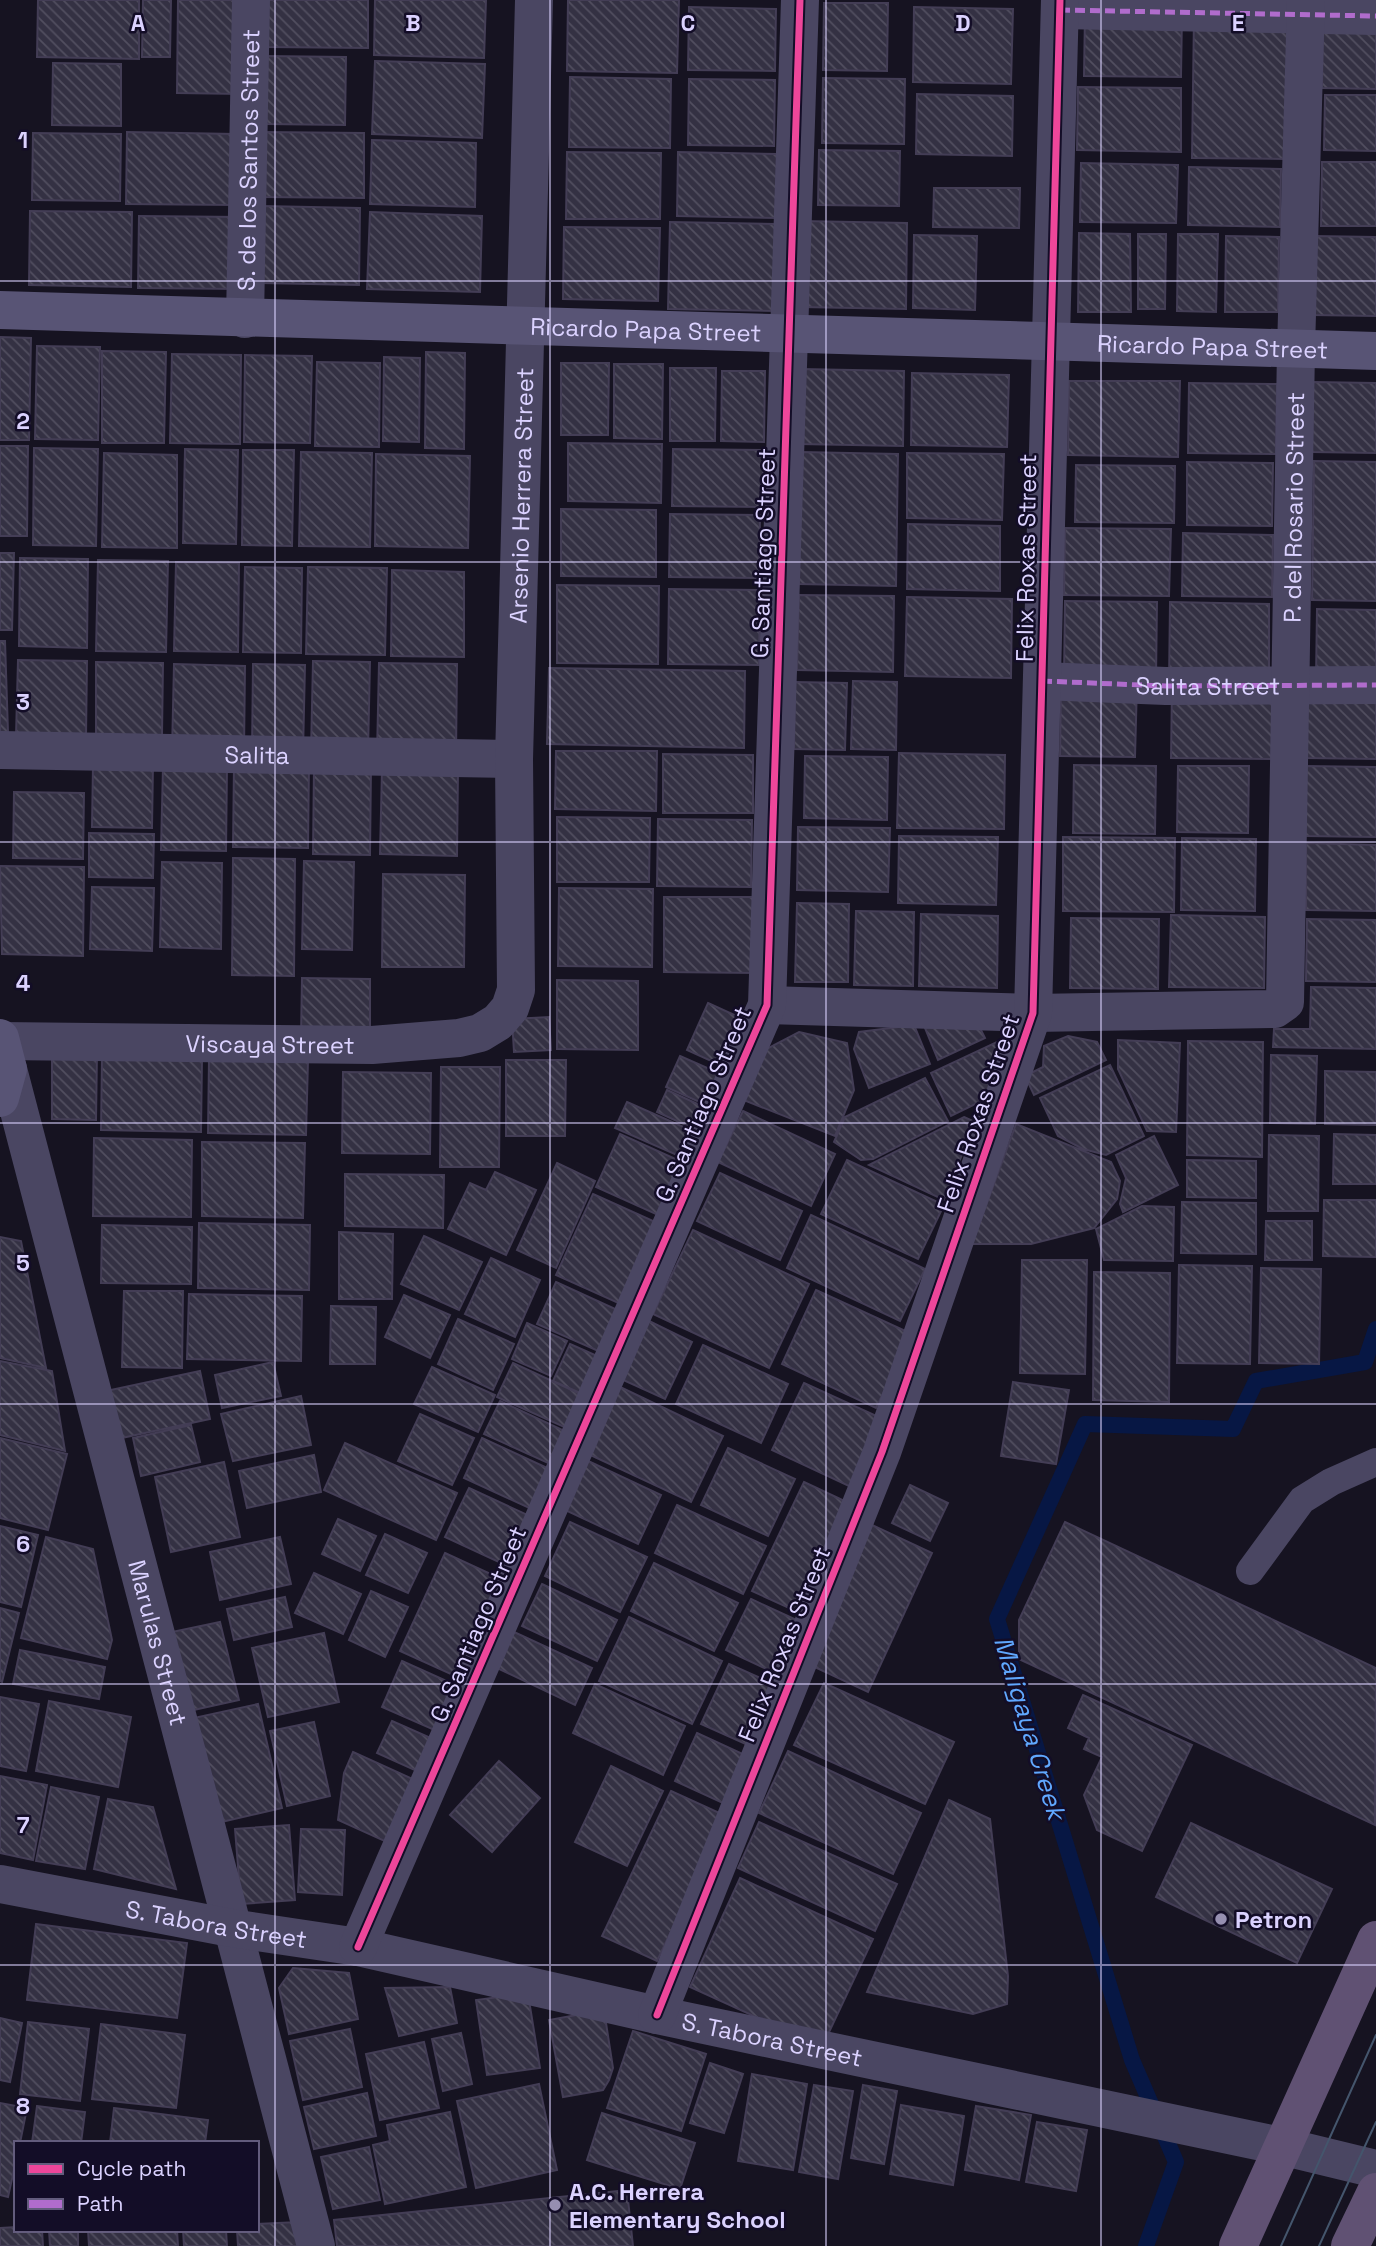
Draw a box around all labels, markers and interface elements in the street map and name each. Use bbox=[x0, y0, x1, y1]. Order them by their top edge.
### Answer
text: A bbox=[131, 8, 146, 38]
text: B bbox=[405, 8, 421, 38]
text: C bbox=[681, 8, 695, 38]
text: D bbox=[955, 8, 971, 38]
text: E bbox=[1232, 8, 1244, 38]
street label: S. de los Santos Street bbox=[230, 29, 266, 291]
text: 1 bbox=[18, 125, 28, 155]
street label: Ricardo Papa Street bbox=[530, 310, 762, 348]
street label: Ricardo Papa Street bbox=[1096, 327, 1328, 365]
street label: Arsenio Herrera Street bbox=[502, 367, 540, 624]
street label: P. del Rosario Street bbox=[1276, 392, 1311, 623]
text: 2 bbox=[16, 406, 30, 436]
street label: G. Santiago Street bbox=[744, 447, 782, 659]
street label: Felix Roxas Street bbox=[1009, 454, 1043, 662]
street label: Salita Street bbox=[1135, 669, 1280, 702]
text: 3 bbox=[16, 687, 30, 717]
street label: Salita bbox=[224, 738, 290, 771]
text: 4 bbox=[16, 968, 31, 998]
street label: G. Santiago Street bbox=[648, 1001, 758, 1207]
street label: Felix Roxas Street bbox=[929, 1010, 1027, 1216]
street label: Viscaya Street bbox=[185, 1027, 355, 1060]
text: 5 bbox=[16, 1248, 30, 1278]
street label: G. Santiago Street bbox=[423, 1521, 533, 1727]
text: 6 bbox=[16, 1529, 30, 1559]
street label: Felix Roxas Street bbox=[731, 1542, 837, 1746]
street label: Marulas Street bbox=[122, 1556, 195, 1729]
water label: Maligaya Creek bbox=[986, 1632, 1075, 1827]
text: 7 bbox=[17, 1810, 30, 1840]
street label: S. Tabora Street bbox=[123, 1893, 309, 1955]
place label: Petron bbox=[1235, 1904, 1312, 1935]
marker: Petron bbox=[1213, 1911, 1229, 1927]
street label: S. Tabora Street bbox=[679, 2005, 865, 2073]
text: 8 bbox=[16, 2091, 30, 2121]
legend bbox=[14, 2141, 259, 2232]
text: Cycle path bbox=[77, 2155, 186, 2182]
place label: A.C. Herrera Elementary School bbox=[569, 2176, 786, 2235]
text: Path bbox=[77, 2190, 123, 2217]
marker: A.C. Herrera Elementary School bbox=[547, 2197, 563, 2213]

